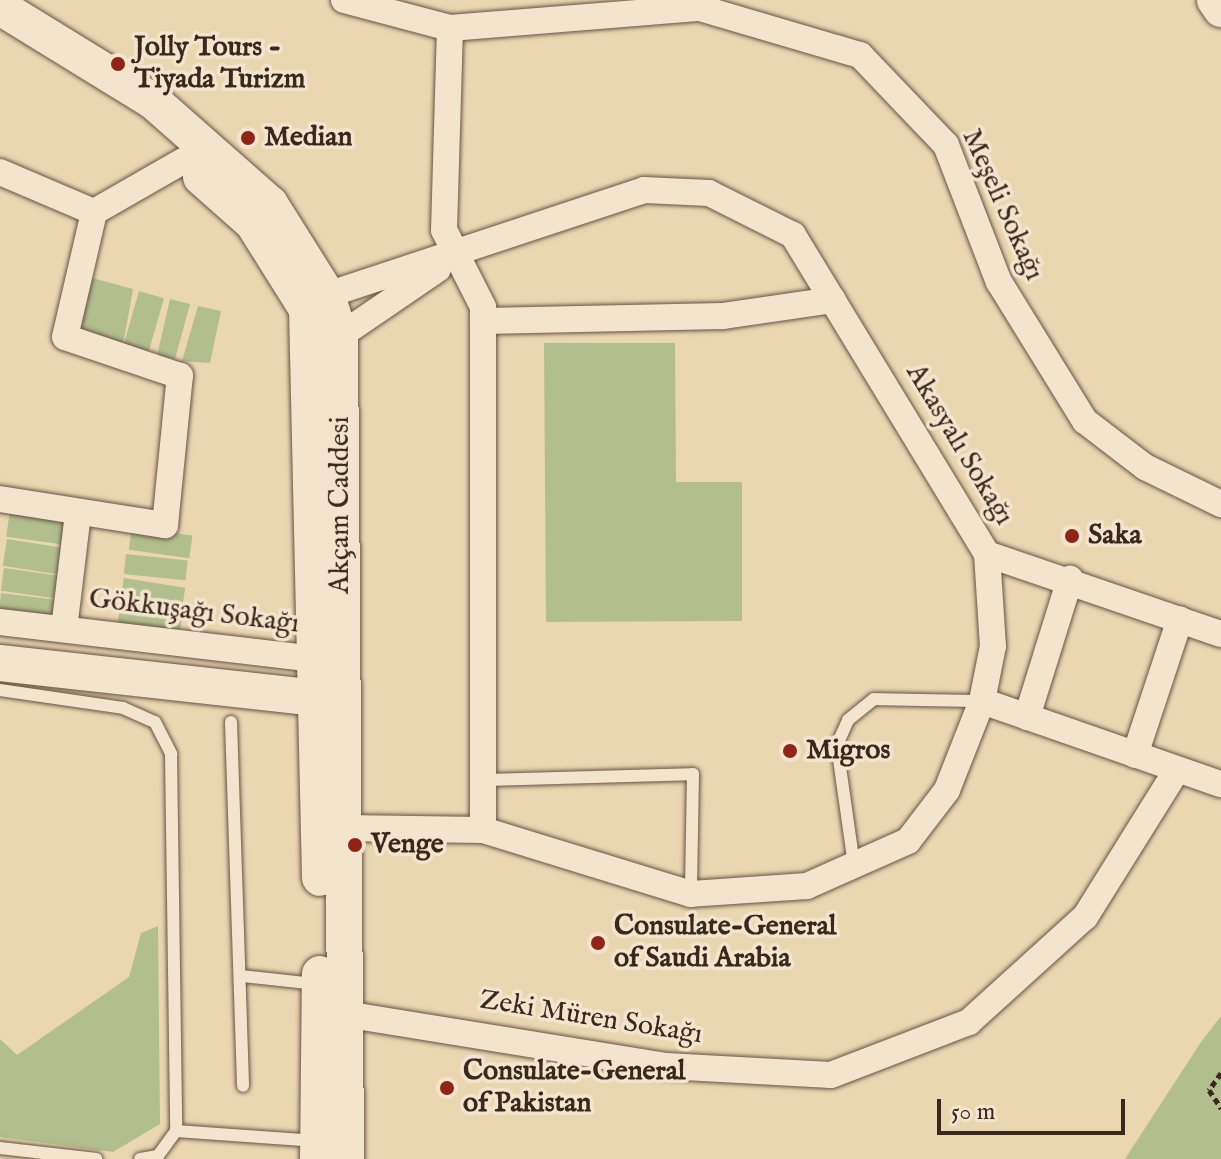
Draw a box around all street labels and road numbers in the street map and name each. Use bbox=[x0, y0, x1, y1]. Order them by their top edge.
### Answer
street label: Meşeli Sokağı bbox=[954, 124, 1050, 286]
street label: Akasyalı Sokağı bbox=[898, 358, 1020, 532]
street label: Akçam Caddesi bbox=[324, 416, 358, 594]
street label: Gökkuşağı Sokağı bbox=[87, 582, 301, 642]
street label: Zeki Müren Sokağı bbox=[477, 984, 705, 1052]

